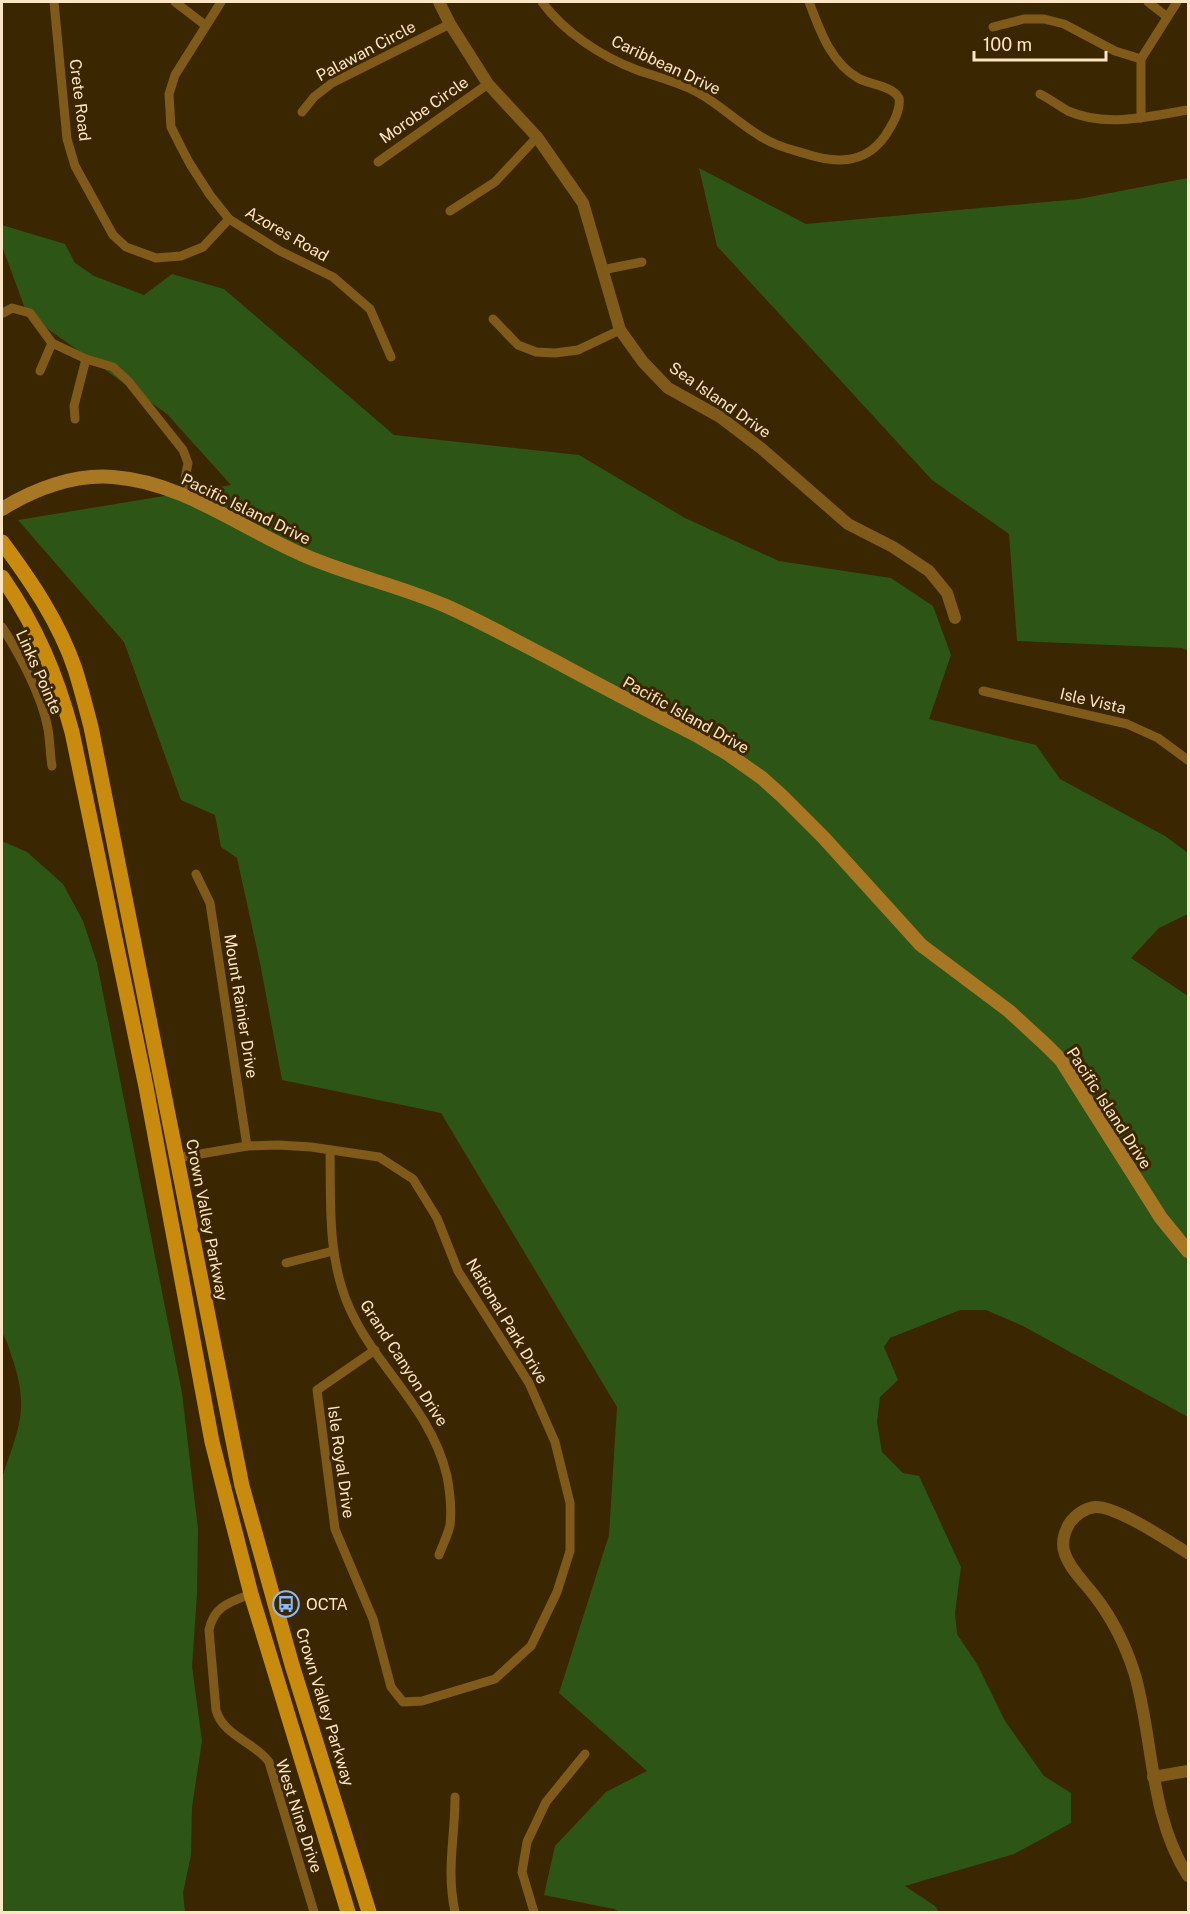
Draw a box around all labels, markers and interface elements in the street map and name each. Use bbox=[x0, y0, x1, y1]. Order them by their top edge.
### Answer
street label: Palawan Circle bbox=[313, 17, 419, 85]
scale bar bbox=[974, 24, 1106, 62]
street label: Caribbean Drive bbox=[608, 31, 724, 99]
text: 100 m bbox=[983, 34, 1032, 55]
street label: Crete Road bbox=[66, 58, 94, 142]
street label: Morobe Circle bbox=[376, 72, 472, 148]
street label: Azores Road bbox=[242, 203, 332, 265]
street label: Sea Island Drive bbox=[666, 358, 774, 442]
street label: Pacific Island Drive bbox=[178, 469, 314, 549]
street label: Links Pointe bbox=[12, 627, 66, 717]
street label: Pacific Island Drive bbox=[620, 672, 752, 758]
street label: Isle Vista bbox=[1058, 684, 1128, 718]
street label: Mount Rainier Drive bbox=[220, 933, 262, 1079]
street label: Pacific Island Drive bbox=[1063, 1044, 1155, 1172]
street label: Crown Valley Parkway bbox=[182, 1138, 232, 1303]
street label: National Park Drive bbox=[462, 1255, 552, 1387]
street label: Grand Canyon Drive bbox=[356, 1296, 452, 1430]
street label: Isle Royal Drive bbox=[324, 1404, 358, 1520]
bus stop icon: OCTA bbox=[271, 1589, 301, 1619]
place label: OCTA bbox=[306, 1595, 348, 1614]
street label: Crown Valley Parkway bbox=[292, 1626, 358, 1789]
street label: West Nine Drive bbox=[272, 1757, 326, 1875]

